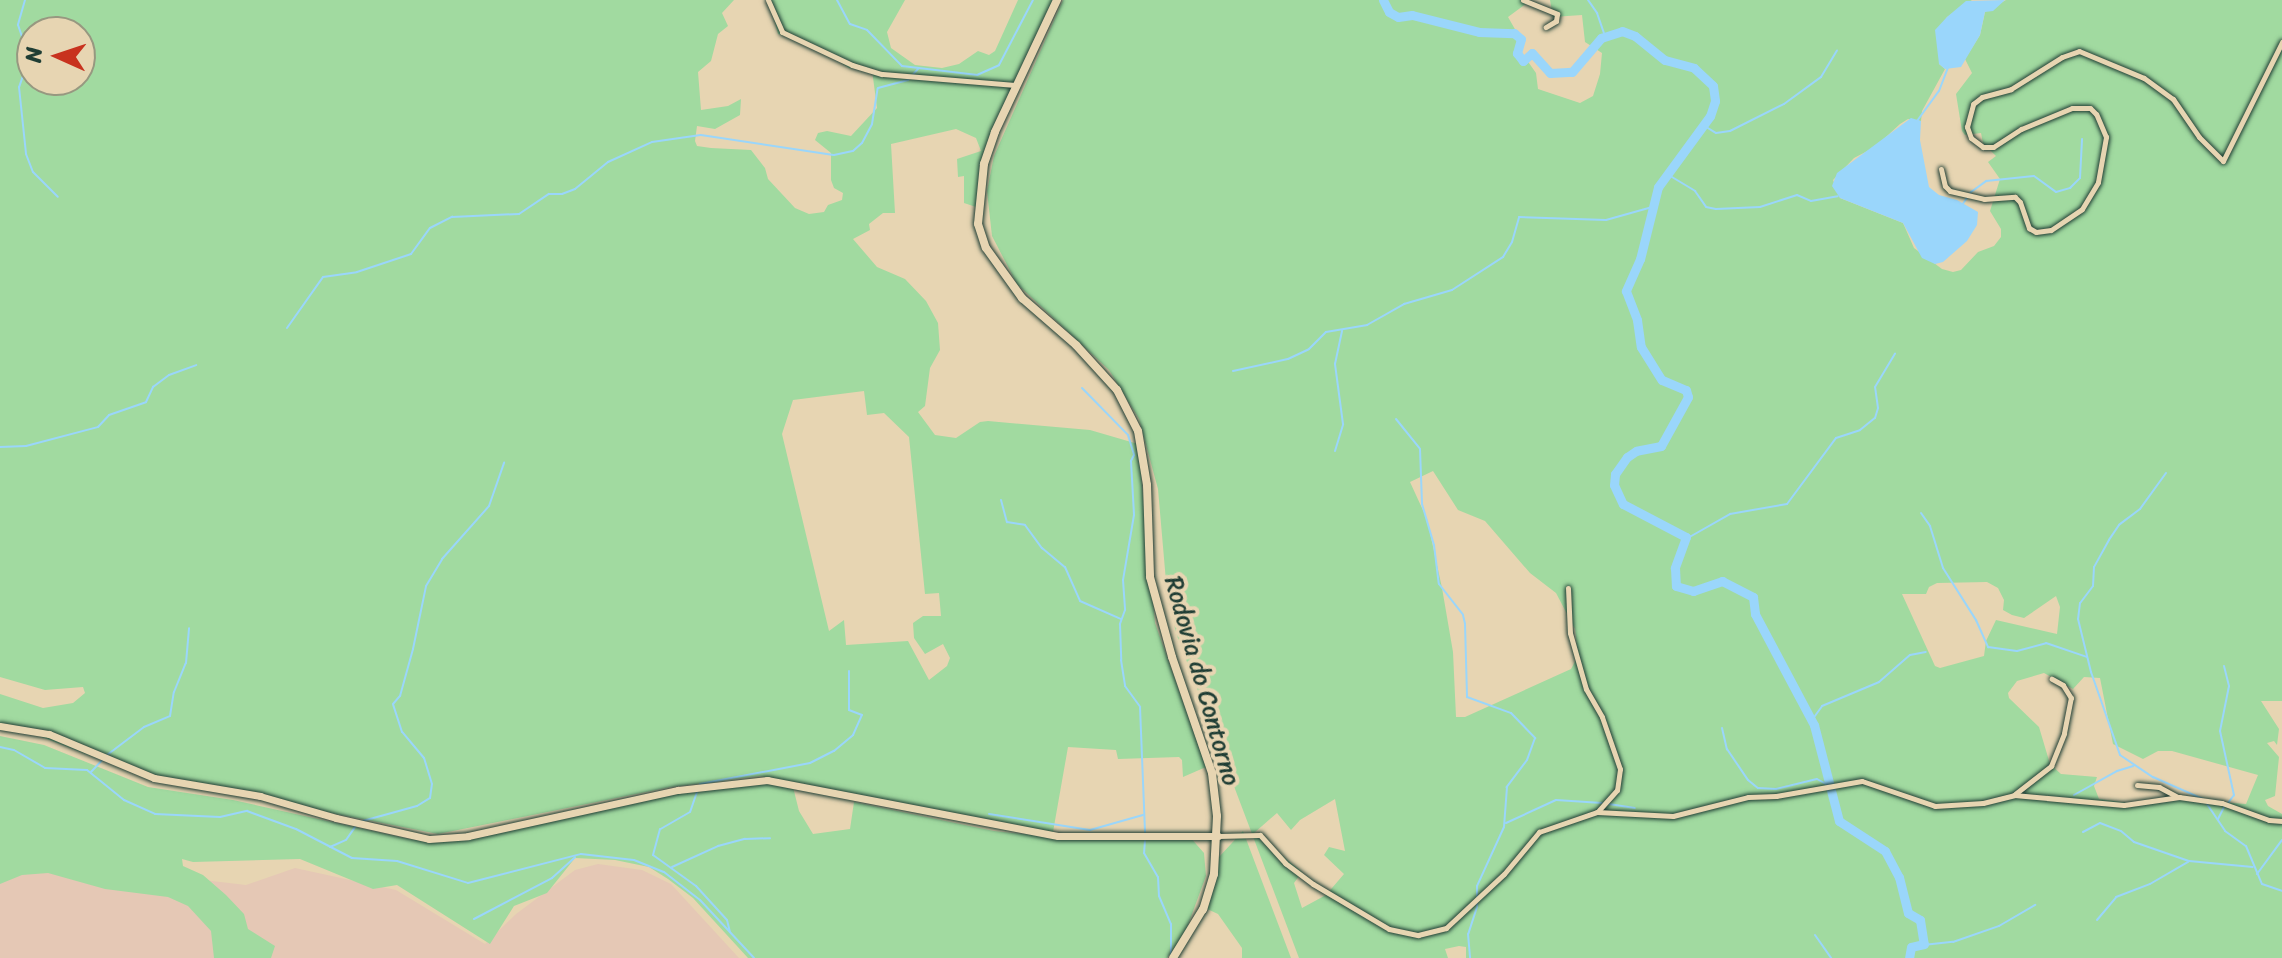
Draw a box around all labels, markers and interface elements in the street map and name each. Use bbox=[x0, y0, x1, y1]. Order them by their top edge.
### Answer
north arrow bbox=[16, 16, 96, 96]
text: N bbox=[14, 46, 53, 63]
street label: Rodovia do Contorno bbox=[1158, 573, 1246, 789]

